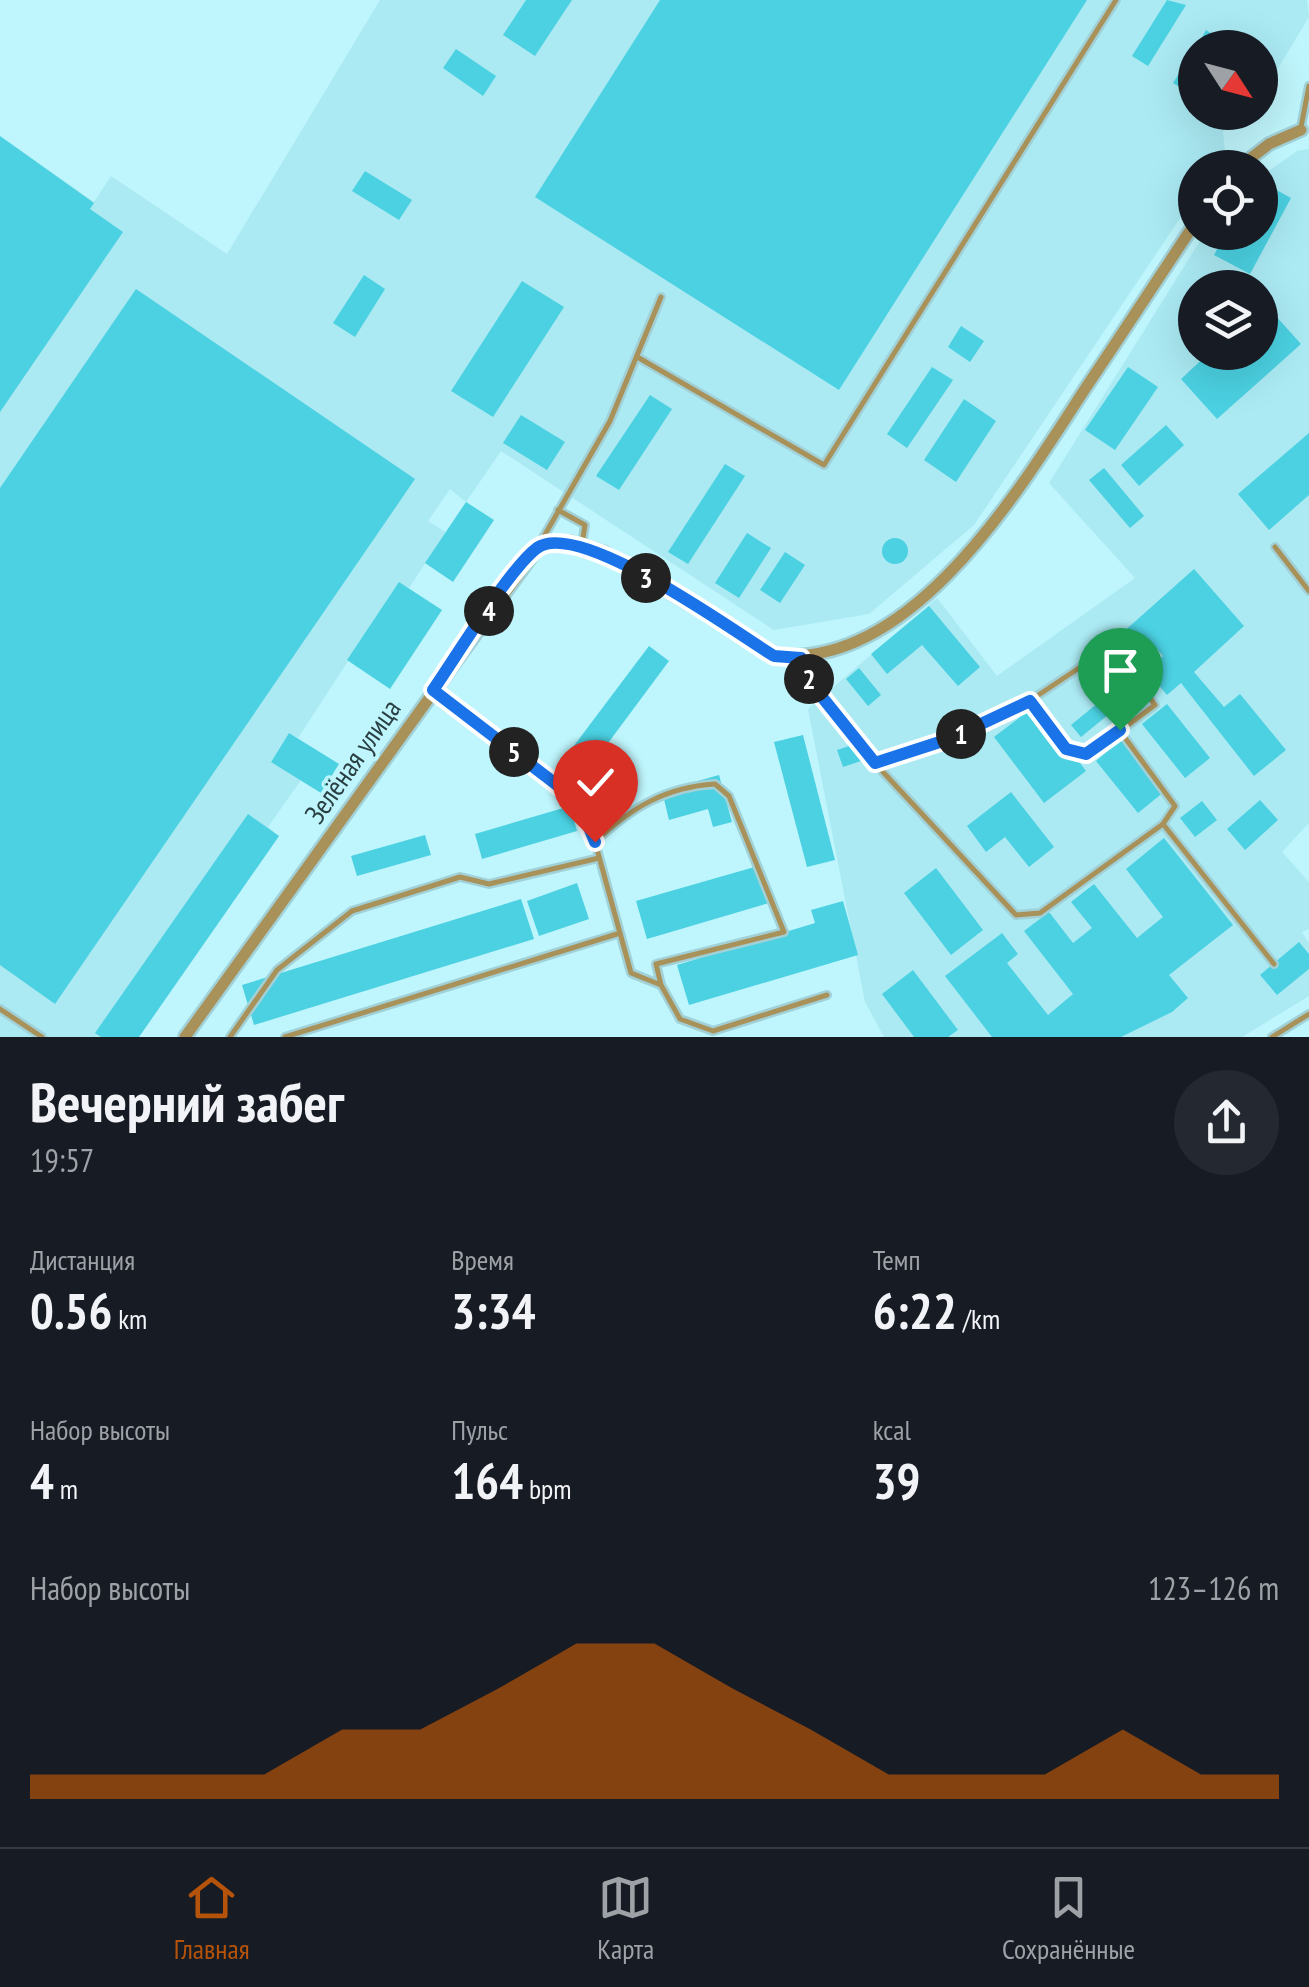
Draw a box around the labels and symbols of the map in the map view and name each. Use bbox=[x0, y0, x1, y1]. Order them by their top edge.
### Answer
north arrow bbox=[1178, 30, 1278, 130]
pin: 3 bbox=[621, 553, 671, 603]
pin: 4 bbox=[464, 586, 514, 636]
pin bbox=[1078, 628, 1163, 731]
pin: 2 bbox=[784, 654, 834, 704]
street label: Зелёная улица bbox=[296, 692, 408, 830]
pin: 1 bbox=[936, 709, 986, 759]
pin: 5 bbox=[489, 727, 539, 777]
pin bbox=[553, 740, 638, 843]

